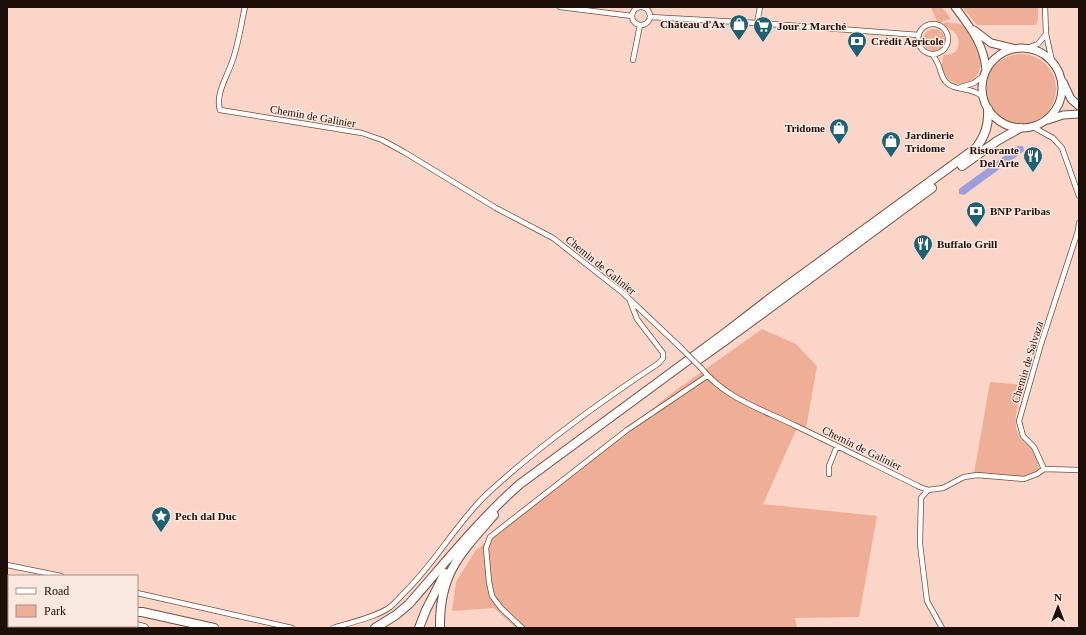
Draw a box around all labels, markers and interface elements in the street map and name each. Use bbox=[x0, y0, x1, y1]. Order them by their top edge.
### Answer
shop icon: Château d'Ax bbox=[728, 13, 750, 41]
supermarket icon: Jour 2 Marché bbox=[752, 15, 774, 43]
place label: Château d'Ax bbox=[660, 18, 725, 30]
place label: Jour 2 Marché bbox=[777, 20, 846, 32]
bank icon: Crédit Agricole bbox=[846, 30, 868, 58]
place label: Crédit Agricole bbox=[871, 35, 944, 47]
street label: Chemin de Galinier bbox=[269, 103, 357, 129]
shop icon: Tridome bbox=[828, 117, 850, 145]
place label: Tridome bbox=[785, 122, 825, 134]
place label: Jardinerie Tridome bbox=[905, 129, 954, 154]
shop icon: Jardinerie Tridome bbox=[880, 130, 902, 158]
place label: Ristorante Del Arte bbox=[970, 144, 1019, 169]
restaurant icon: Ristorante Del Arte bbox=[1022, 145, 1044, 173]
bank icon: BNP Paribas bbox=[965, 200, 987, 228]
place label: BNP Paribas bbox=[990, 205, 1051, 217]
street label: Chemin de Galinier bbox=[564, 233, 639, 297]
restaurant icon: Buffalo Grill bbox=[912, 233, 934, 261]
place label: Buffalo Grill bbox=[937, 238, 997, 250]
street label: Chemin de Salvaza bbox=[1009, 320, 1045, 404]
street label: Chemin de Galinier bbox=[820, 424, 904, 473]
place icon: Pech dal Duc bbox=[150, 505, 172, 533]
place label: Pech dal Duc bbox=[175, 510, 237, 522]
legend bbox=[8, 575, 138, 627]
text: Road bbox=[44, 584, 69, 598]
north arrow bbox=[1038, 587, 1078, 627]
text: N bbox=[1054, 591, 1062, 603]
text: Park bbox=[44, 604, 66, 618]

